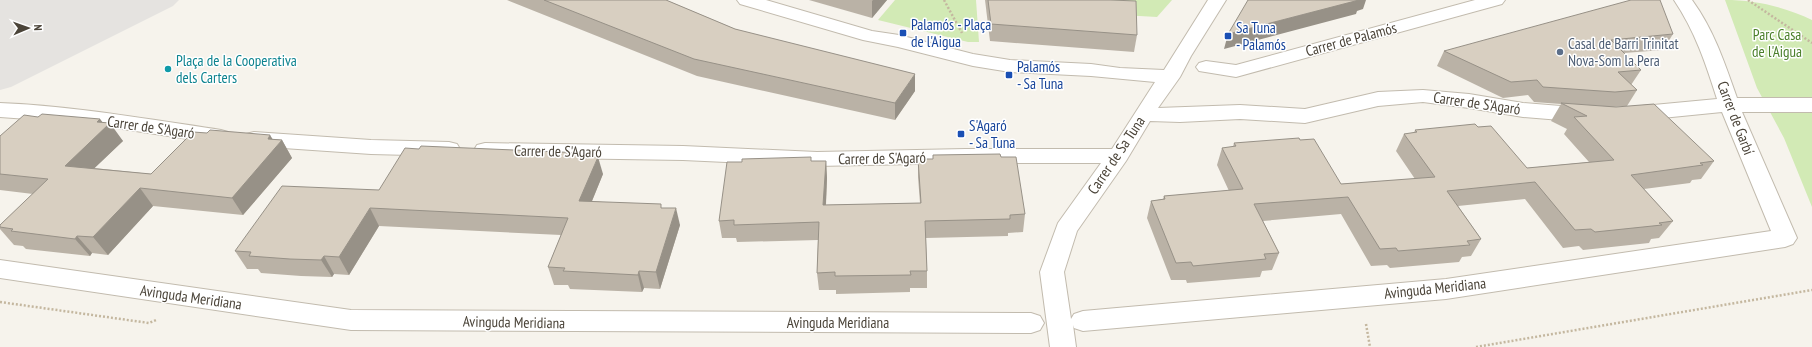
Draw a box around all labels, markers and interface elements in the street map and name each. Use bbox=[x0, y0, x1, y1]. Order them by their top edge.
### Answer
north arrow bbox=[8, 8, 48, 48]
place label: Palamós - Plaça de l'Aigua bbox=[911, 15, 991, 51]
place label: Sa Tuna - Palamós bbox=[1236, 18, 1286, 54]
street label: Carrer de Palamós bbox=[1303, 18, 1399, 60]
text: N bbox=[31, 24, 45, 31]
park label: Parc Casa de l'Aigua bbox=[1752, 25, 1802, 61]
marker: Palamós - Plaça de l'Aigua bbox=[898, 28, 908, 38]
marker: Sa Tuna - Palamós bbox=[1223, 31, 1233, 41]
place label: Casal de Barri Trinitat Nova-Som la Pera bbox=[1568, 34, 1679, 70]
marker: Casal de Barri Trinitat Nova-Som la Pera bbox=[1555, 47, 1565, 57]
place label: Plaça de la Cooperativa dels Carters bbox=[176, 51, 297, 87]
place label: Palamós - Sa Tuna bbox=[1017, 57, 1063, 93]
marker: Plaça de la Cooperativa dels Carters bbox=[163, 64, 173, 74]
marker: Palamós - Sa Tuna bbox=[1004, 70, 1014, 80]
street label: Carrer de Garbí bbox=[1713, 78, 1759, 158]
street label: Carrer de S'Agaró bbox=[1432, 87, 1522, 119]
street label: Carrer de S'Agaró bbox=[106, 111, 196, 143]
street label: Carrer de Sa Tuna bbox=[1083, 112, 1149, 198]
place label: S'Agaró - Sa Tuna bbox=[969, 116, 1015, 152]
marker: S'Agaró - Sa Tuna bbox=[956, 129, 966, 139]
street label: Carrer de S'Agaró bbox=[514, 141, 602, 161]
street label: Carrer de S'Agaró bbox=[838, 148, 926, 168]
street label: Avinguda Meridiana bbox=[1383, 273, 1487, 303]
street label: Avinguda Meridiana bbox=[139, 280, 243, 314]
street label: Avinguda Meridiana bbox=[463, 312, 565, 332]
street label: Avinguda Meridiana bbox=[787, 313, 889, 332]

